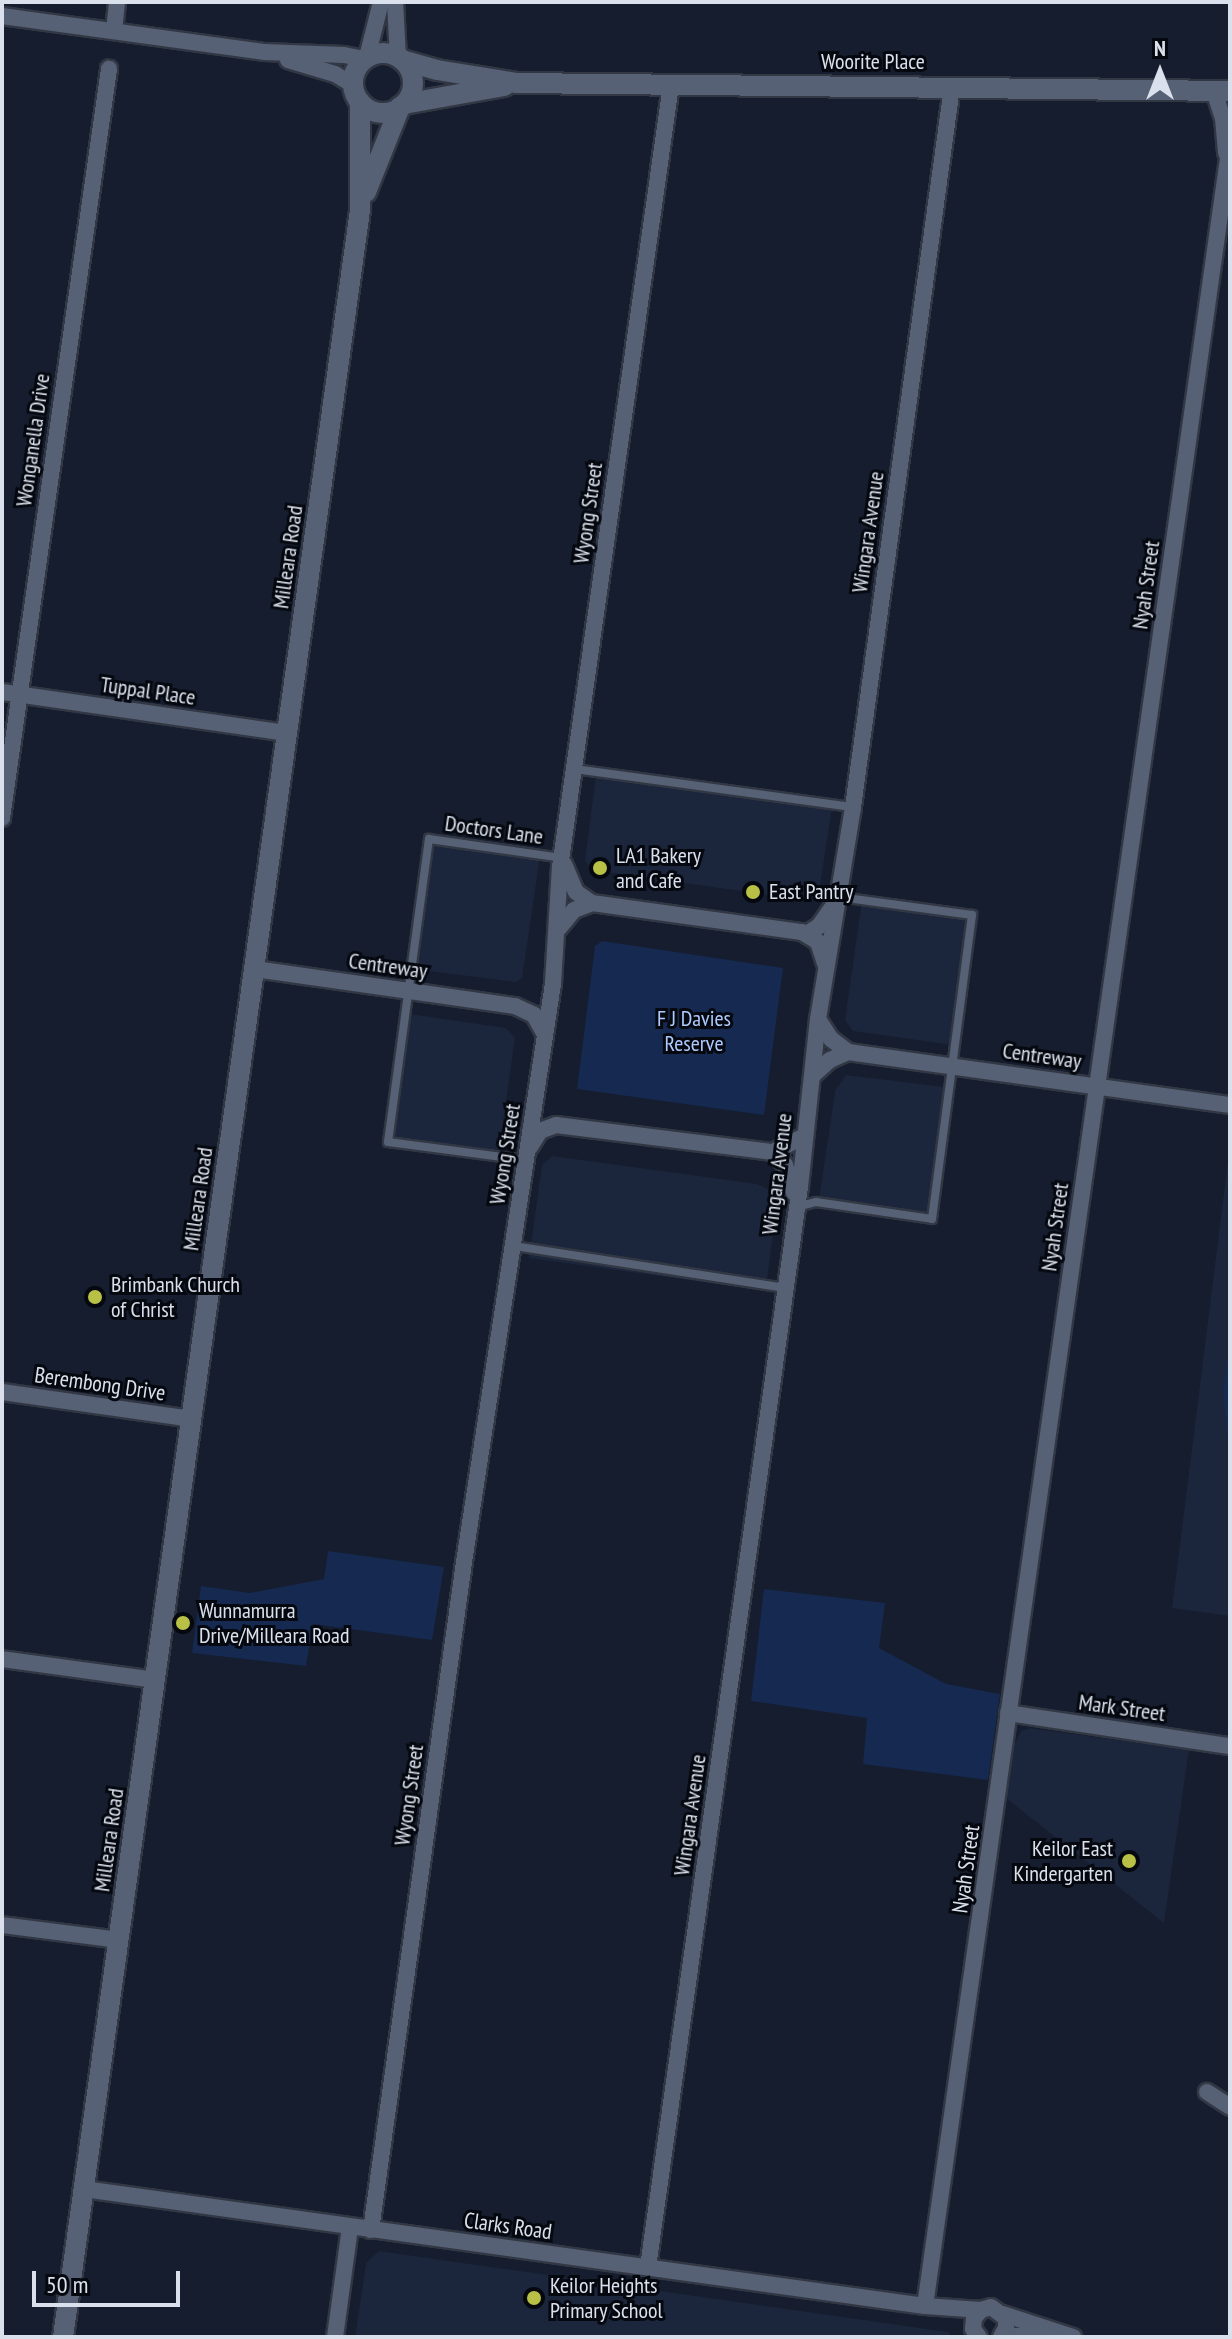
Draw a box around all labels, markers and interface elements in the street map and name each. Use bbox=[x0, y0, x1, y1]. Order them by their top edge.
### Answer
north arrow bbox=[1120, 32, 1200, 112]
text: N bbox=[1154, 34, 1166, 62]
street label: Woorite Place bbox=[821, 49, 925, 75]
street label: Wonganella Drive bbox=[11, 372, 55, 508]
street label: Wyong Street bbox=[568, 461, 608, 565]
street label: Wingara Avenue bbox=[846, 469, 890, 595]
street label: Milleara Road bbox=[268, 504, 308, 610]
street label: Nyah Street bbox=[1127, 539, 1165, 631]
street label: Tuppal Place bbox=[99, 671, 197, 711]
street label: Doctors Lane bbox=[443, 810, 545, 850]
place label: LA1 Bakery and Cafe bbox=[616, 842, 701, 894]
marker: LA1 Bakery and Cafe bbox=[591, 859, 609, 877]
place label: East Pantry bbox=[769, 879, 854, 905]
marker: East Pantry bbox=[744, 883, 762, 901]
street label: Centreway bbox=[347, 947, 429, 985]
park label: F J Davies Reserve bbox=[657, 1005, 731, 1056]
street label: Centreway bbox=[1001, 1037, 1083, 1075]
street label: Wyong Street bbox=[484, 1102, 526, 1206]
street label: Wingara Avenue bbox=[756, 1112, 798, 1236]
street label: Milleara Road bbox=[178, 1146, 218, 1252]
street label: Nyah Street bbox=[1036, 1181, 1074, 1273]
place label: Brimbank Church of Christ bbox=[111, 1271, 241, 1322]
marker: Brimbank Church of Christ bbox=[86, 1288, 104, 1306]
street label: Berembong Drive bbox=[33, 1362, 167, 1406]
place label: Wunnamurra Drive/Milleara Road bbox=[199, 1597, 349, 1648]
marker: Wunnamurra Drive/Milleara Road bbox=[174, 1614, 192, 1632]
street label: Mark Street bbox=[1077, 1689, 1167, 1727]
street label: Wyong Street bbox=[389, 1743, 429, 1847]
street label: Wingara Avenue bbox=[668, 1752, 712, 1878]
street label: Milleara Road bbox=[89, 1787, 129, 1893]
street label: Nyah Street bbox=[947, 1823, 985, 1915]
place label: Keilor East Kindergarten bbox=[1014, 1835, 1113, 1886]
marker: Keilor East Kindergarten bbox=[1120, 1852, 1138, 1870]
street label: Clarks Road bbox=[462, 2207, 554, 2245]
scale bar bbox=[36, 2255, 184, 2305]
text: 50 m bbox=[46, 2269, 88, 2300]
place label: Keilor Heights Primary School bbox=[550, 2272, 663, 2324]
marker: Keilor Heights Primary School bbox=[525, 2289, 543, 2307]

